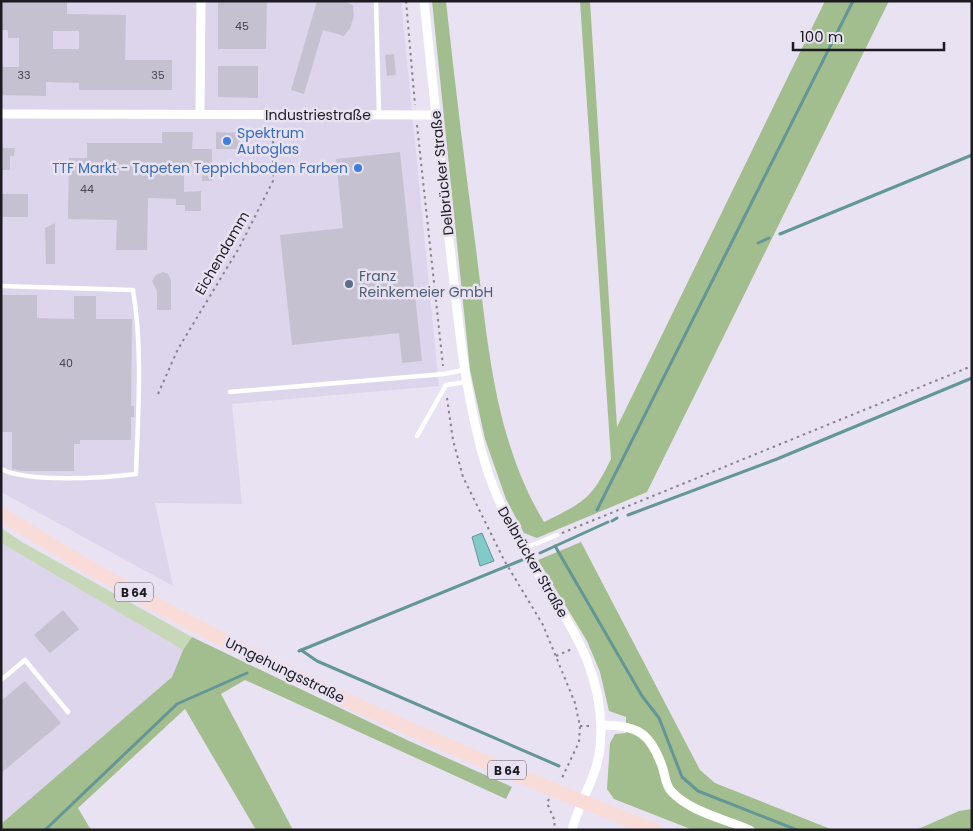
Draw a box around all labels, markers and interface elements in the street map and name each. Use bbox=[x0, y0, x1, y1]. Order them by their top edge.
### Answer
house number: 45 bbox=[235, 18, 249, 34]
scale bar bbox=[793, 20, 944, 52]
text: 100 m bbox=[800, 26, 843, 47]
house number: 33 bbox=[18, 67, 30, 83]
house number: 35 bbox=[151, 67, 165, 83]
street label: Industriestraße bbox=[265, 105, 371, 125]
street label: Delbrücker Straße bbox=[425, 109, 458, 236]
place label: Spektrum Autoglas bbox=[237, 123, 304, 159]
marker: Spektrum Autoglas bbox=[221, 135, 233, 147]
place label: TTF Markt - Tapeten Teppichboden Farben bbox=[52, 158, 348, 178]
marker: TTF Markt - Tapeten Teppichboden Farben bbox=[352, 162, 364, 174]
house number: 44 bbox=[80, 181, 94, 197]
street label: Eichendamm bbox=[190, 208, 254, 298]
place label: Franz Reinkemeier GmbH bbox=[359, 266, 493, 302]
marker: Franz Reinkemeier GmbH bbox=[343, 278, 355, 290]
house number: 40 bbox=[59, 355, 73, 371]
street label: Delbrücker Straße bbox=[493, 503, 573, 622]
road number: B 64 bbox=[115, 582, 153, 602]
street label: Umgehungsstraße bbox=[222, 632, 349, 708]
road number: B 64 bbox=[488, 760, 526, 780]

